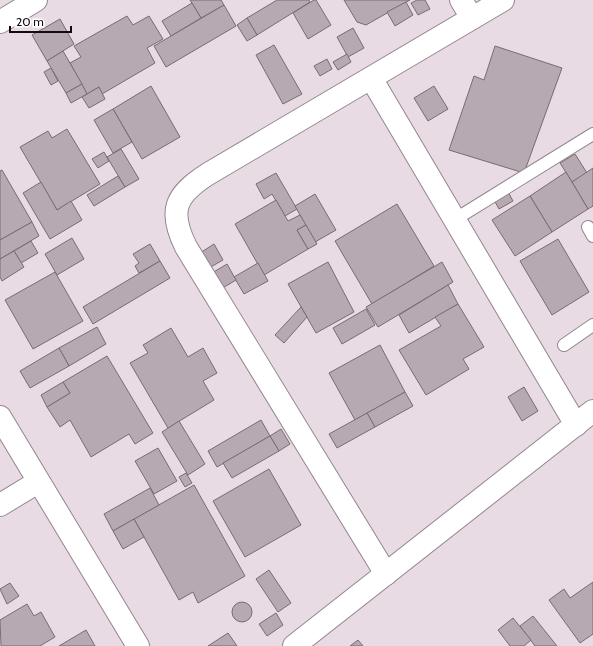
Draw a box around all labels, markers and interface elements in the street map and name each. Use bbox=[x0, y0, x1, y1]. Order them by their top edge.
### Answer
scale bar bbox=[10, 8, 71, 34]
text: 20 m bbox=[16, 14, 44, 29]

